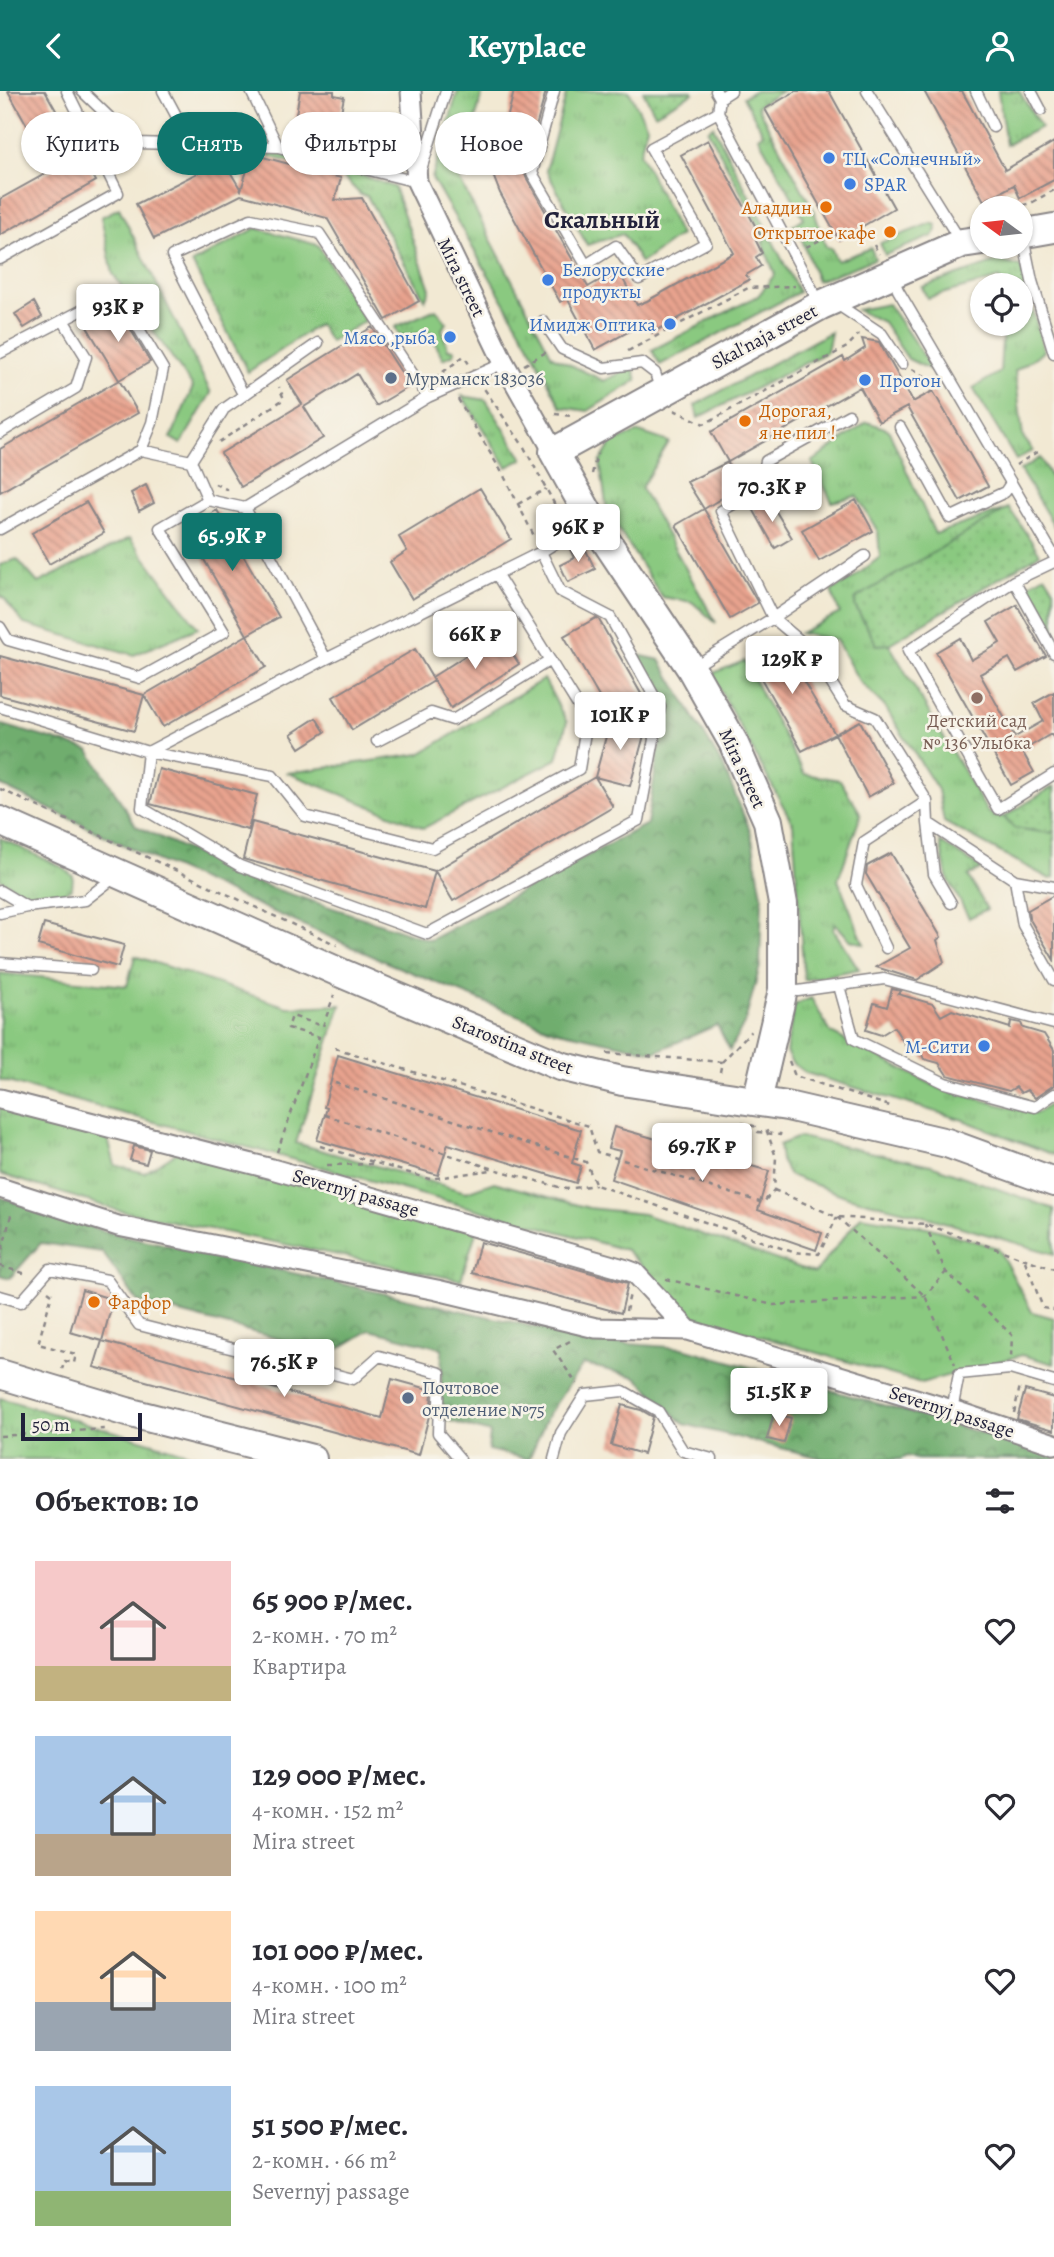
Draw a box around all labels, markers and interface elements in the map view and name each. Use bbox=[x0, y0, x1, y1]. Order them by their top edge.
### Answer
text: Keyplace bbox=[468, 24, 586, 68]
icon: back bbox=[35, 27, 73, 65]
icon: person bbox=[981, 27, 1019, 65]
chip: Купить bbox=[21, 112, 143, 175]
chip: Снять bbox=[157, 112, 267, 175]
chip: Фильтры bbox=[281, 112, 421, 175]
chip: Новое bbox=[435, 112, 547, 175]
place label: ТЦ «Солнечный» bbox=[843, 146, 981, 172]
marker: ТЦ «Солнечный» bbox=[821, 150, 837, 166]
place label: SPAR bbox=[864, 172, 907, 198]
marker: SPAR bbox=[842, 176, 858, 192]
place label: Аладдин bbox=[741, 195, 812, 221]
north arrow bbox=[970, 196, 1032, 259]
map controls bbox=[970, 196, 1033, 336]
marker: Аладдин bbox=[818, 199, 834, 215]
district label: Скальный bbox=[544, 202, 660, 237]
place label: Открытое кафе bbox=[753, 220, 876, 246]
marker: Открытое кафе bbox=[882, 224, 898, 240]
street label: Mira street bbox=[431, 233, 491, 321]
place label: Белорусские продукты bbox=[562, 257, 665, 305]
marker: Белорусские продукты bbox=[540, 272, 556, 288]
button: locate bbox=[970, 273, 1033, 336]
pin: 93K ₽ bbox=[69, 285, 167, 344]
text: 93K ₽ bbox=[92, 291, 144, 322]
street label: Skal'naja street bbox=[707, 298, 822, 376]
place label: Имидж Оптика bbox=[529, 312, 656, 338]
marker: Имидж Оптика bbox=[662, 316, 678, 332]
place label: Мясо ,рыба bbox=[343, 325, 436, 351]
marker: Мясо ,рыба bbox=[442, 329, 458, 345]
place label: Мурманск 183036 bbox=[405, 366, 544, 392]
place label: Протон bbox=[879, 368, 941, 394]
marker: Мурманск 183036 bbox=[383, 370, 399, 386]
marker: Протон bbox=[857, 372, 873, 388]
place label: Дорогая, я не пил ! bbox=[759, 398, 836, 446]
marker: Дорогая, я не пил ! bbox=[737, 413, 753, 429]
pin: 70.3K ₽ bbox=[707, 465, 837, 524]
text: 70.3K ₽ bbox=[738, 471, 806, 502]
pin: 96K ₽ bbox=[529, 505, 627, 564]
text: 96K ₽ bbox=[552, 511, 604, 542]
pin: 65.9K ₽ bbox=[167, 513, 297, 573]
text: 65.9K ₽ bbox=[198, 520, 266, 551]
pin: 66K ₽ bbox=[426, 611, 524, 671]
text: 66K ₽ bbox=[449, 618, 501, 649]
pin: 129K ₽ bbox=[735, 637, 849, 696]
text: 129K ₽ bbox=[762, 643, 822, 674]
marker: Детский сад № 136 Улыбка bbox=[969, 690, 985, 706]
pin: 101K ₽ bbox=[563, 693, 677, 752]
text: 101K ₽ bbox=[591, 699, 649, 730]
place label: Детский сад № 136 Улыбка bbox=[923, 708, 1032, 756]
street label: Mira street bbox=[712, 724, 772, 813]
street label: Starostina street bbox=[448, 1009, 577, 1081]
place label: М-Сити bbox=[905, 1034, 970, 1060]
marker: М-Сити bbox=[976, 1038, 992, 1054]
pin: 69.7K ₽ bbox=[637, 1123, 767, 1183]
text: 69.7K ₽ bbox=[668, 1130, 736, 1161]
street label: Severnyj passage bbox=[290, 1163, 422, 1223]
place label: Фарфор bbox=[108, 1290, 171, 1316]
marker: Фарфор bbox=[86, 1294, 102, 1310]
pin: 76.5K ₽ bbox=[219, 1339, 349, 1399]
text: 76.5K ₽ bbox=[250, 1346, 318, 1377]
pin: 51.5K ₽ bbox=[714, 1369, 844, 1428]
place label: Почтовое отделение №75 bbox=[422, 1375, 545, 1423]
text: 51.5K ₽ bbox=[747, 1375, 812, 1406]
street label: Severnyj passage bbox=[886, 1379, 1018, 1444]
marker: Почтовое отделение №75 bbox=[400, 1390, 416, 1406]
scale bar bbox=[21, 1410, 142, 1442]
text: 50 m bbox=[32, 1412, 70, 1438]
text: Объектов: 10 bbox=[35, 1481, 198, 1521]
icon: filters bbox=[981, 1482, 1019, 1520]
text: 65 900 ₽/мес. bbox=[252, 1580, 413, 1620]
icon: home bbox=[91, 1589, 175, 1673]
icon: heart bbox=[981, 1612, 1019, 1650]
text: 2-комн. · 70 m² bbox=[252, 1620, 397, 1651]
text: Квартира bbox=[252, 1651, 347, 1682]
text: 129 000 ₽/мес. bbox=[252, 1755, 427, 1795]
icon: home bbox=[91, 1764, 175, 1848]
icon: heart bbox=[981, 1787, 1019, 1825]
text: 4-комн. · 152 m² bbox=[252, 1795, 403, 1826]
text: Mira street bbox=[252, 1826, 355, 1857]
text: 101 000 ₽/мес. bbox=[252, 1930, 424, 1970]
icon: home bbox=[91, 1939, 175, 2023]
icon: heart bbox=[981, 1962, 1019, 2000]
text: 4-комн. · 100 m² bbox=[252, 1970, 407, 2001]
text: Mira street bbox=[252, 2001, 355, 2032]
text: 51 500 ₽/мес. bbox=[252, 2105, 409, 2145]
icon: home bbox=[91, 2114, 175, 2198]
icon: heart bbox=[981, 2137, 1019, 2175]
text: 2-комн. · 66 m² bbox=[252, 2145, 396, 2176]
text: Severnyj passage bbox=[252, 2176, 410, 2207]

